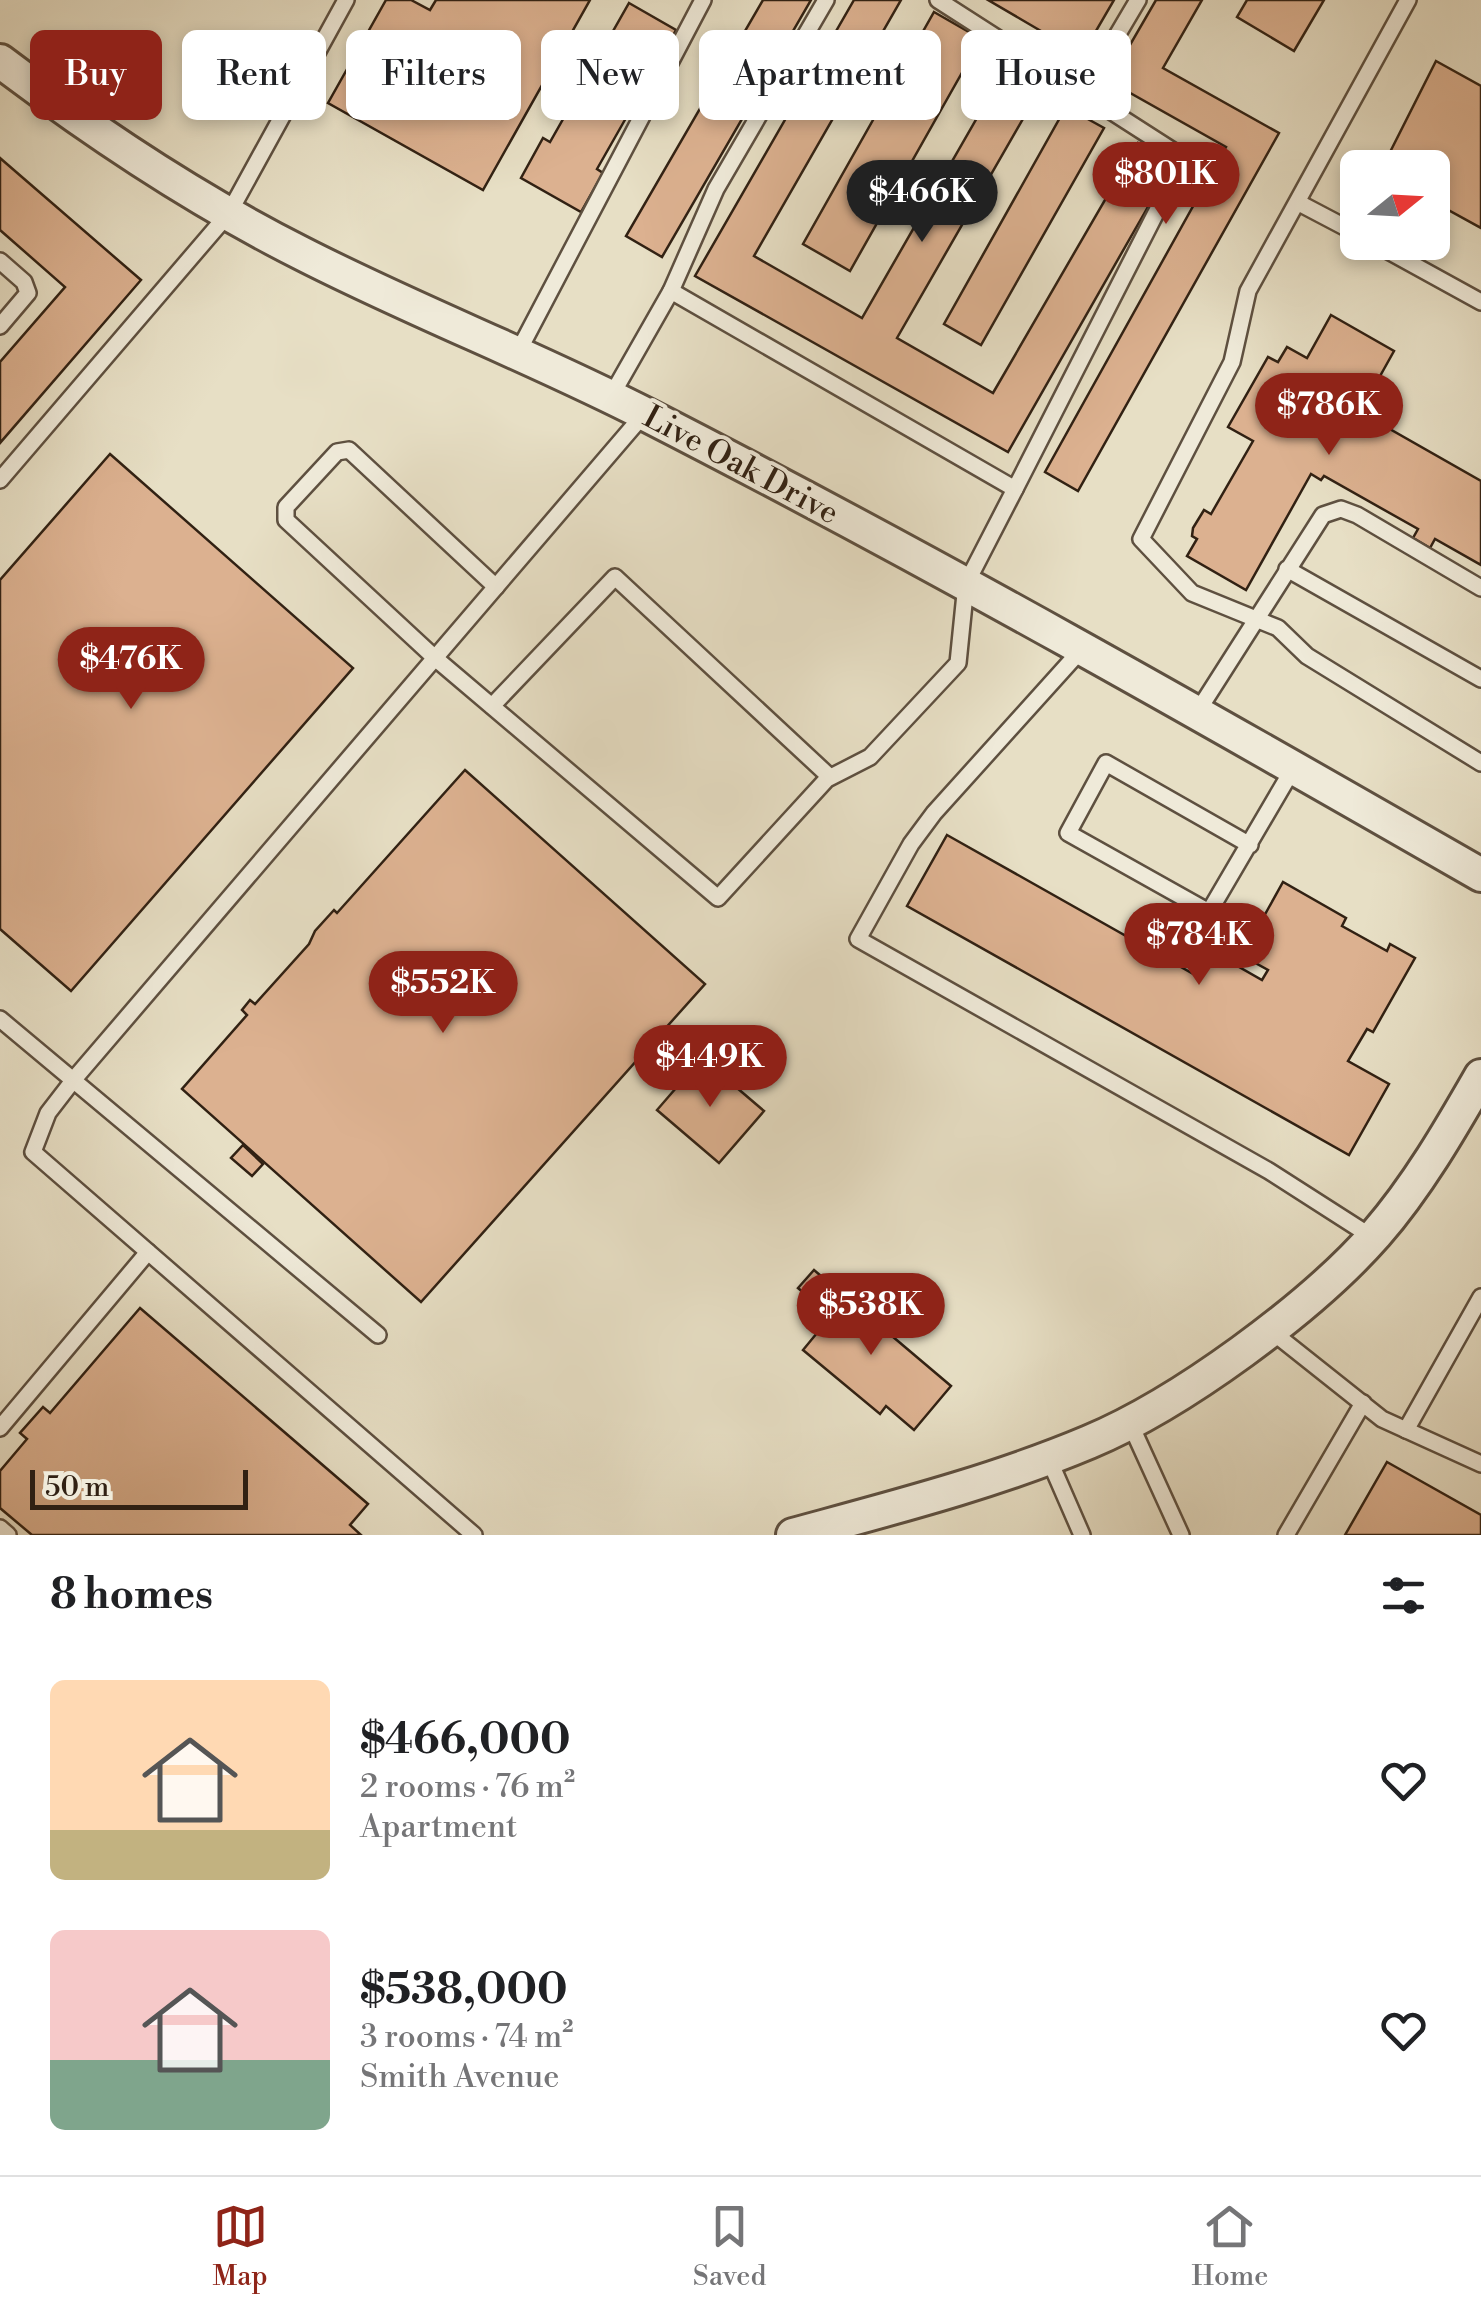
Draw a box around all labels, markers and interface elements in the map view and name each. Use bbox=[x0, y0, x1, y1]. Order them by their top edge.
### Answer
chip: Buy bbox=[30, 30, 162, 120]
chip: Rent bbox=[182, 30, 326, 120]
chip: Filters bbox=[346, 30, 521, 120]
chip: New bbox=[541, 30, 679, 120]
chip: Apartment bbox=[699, 30, 941, 120]
chip: House bbox=[961, 30, 1131, 120]
pin: $801K bbox=[1096, 142, 1236, 227]
north arrow bbox=[1340, 150, 1450, 260]
map controls bbox=[1340, 150, 1450, 260]
text: $801K bbox=[1115, 154, 1217, 194]
pin: $466K bbox=[852, 160, 992, 245]
text: $466K bbox=[869, 172, 975, 212]
pin: $786K bbox=[1259, 373, 1399, 458]
text: $786K bbox=[1277, 385, 1381, 425]
street label: Live Oak Drive bbox=[636, 397, 846, 533]
pin: $476K bbox=[61, 627, 201, 712]
text: $476K bbox=[80, 639, 182, 679]
pin: $784K bbox=[1129, 903, 1269, 988]
text: $784K bbox=[1146, 915, 1252, 955]
pin: $552K bbox=[373, 951, 513, 1036]
text: $552K bbox=[391, 963, 495, 1003]
pin: $449K bbox=[640, 1025, 780, 1110]
text: $449K bbox=[656, 1037, 764, 1077]
pin: $538K bbox=[801, 1273, 941, 1358]
text: $538K bbox=[819, 1285, 923, 1325]
scale bar bbox=[30, 1465, 248, 1510]
text: 50 m bbox=[45, 1470, 109, 1505]
icon: filters bbox=[1376, 1568, 1431, 1623]
text: 8 homes bbox=[50, 1569, 213, 1622]
text: $466,000 bbox=[360, 1714, 571, 1767]
icon: home bbox=[130, 1720, 250, 1840]
icon: heart bbox=[1376, 1753, 1431, 1808]
text: 2 rooms · 76 m² bbox=[360, 1767, 575, 1807]
text: Apartment bbox=[360, 1807, 517, 1847]
text: $538,000 bbox=[360, 1964, 568, 2017]
icon: home bbox=[130, 1970, 250, 2090]
icon: heart bbox=[1376, 2003, 1431, 2058]
text: 3 rooms · 74 m² bbox=[360, 2017, 573, 2057]
text: Smith Avenue bbox=[360, 2057, 559, 2097]
tab: Map bbox=[213, 2199, 268, 2294]
tab: Saved bbox=[693, 2199, 766, 2294]
tab: Home bbox=[1192, 2199, 1268, 2294]

